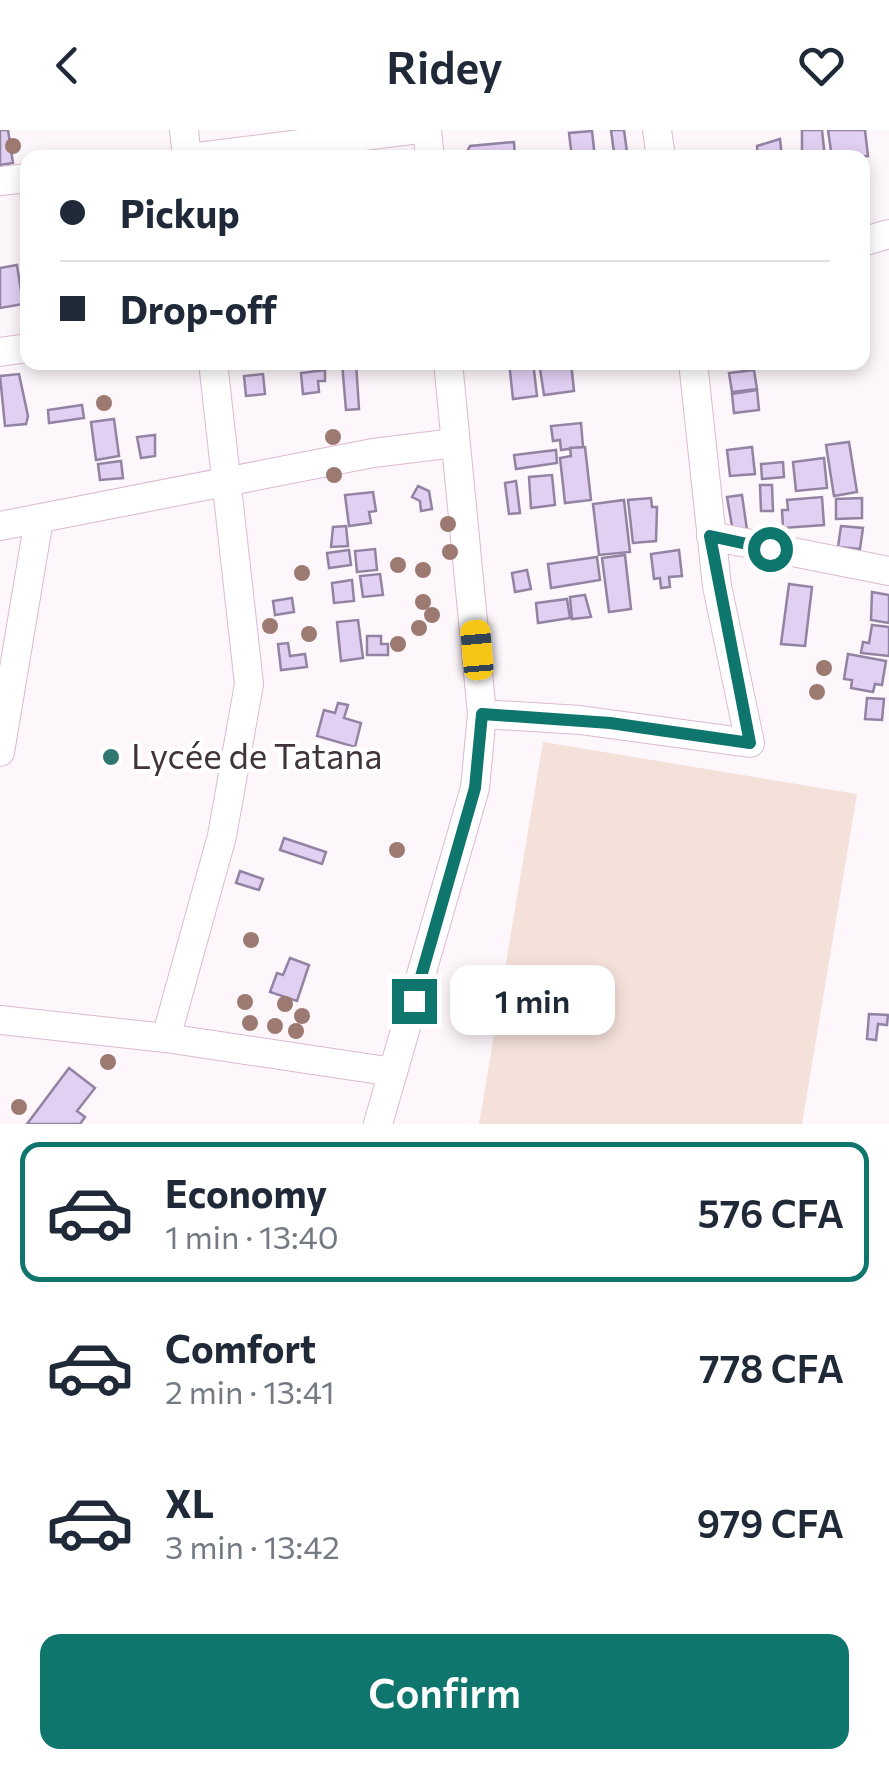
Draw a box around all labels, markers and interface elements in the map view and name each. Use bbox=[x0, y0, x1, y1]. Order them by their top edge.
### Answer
icon: back bbox=[40, 38, 95, 93]
text: Ridey bbox=[386, 38, 503, 93]
icon: heart bbox=[794, 38, 849, 93]
text: Pickup bbox=[120, 189, 240, 236]
text: Drop-off bbox=[120, 285, 277, 332]
route start bbox=[748, 527, 793, 572]
car bbox=[459, 619, 495, 681]
place label: Lycée de Tatana bbox=[131, 733, 383, 776]
marker: Lycée de Tatana bbox=[100, 746, 122, 768]
callout: 1 min bbox=[449, 966, 614, 1036]
route end bbox=[392, 979, 437, 1024]
text: 1 min bbox=[495, 980, 570, 1020]
icon: car bbox=[45, 1167, 135, 1257]
text: Economy bbox=[165, 1169, 327, 1216]
text: 576 CFA bbox=[698, 1189, 844, 1236]
text: 1 min · 13:40 bbox=[165, 1216, 339, 1256]
icon: car bbox=[45, 1322, 135, 1412]
text: Comfort bbox=[165, 1324, 316, 1371]
text: 778 CFA bbox=[699, 1344, 844, 1391]
text: 2 min · 13:41 bbox=[165, 1371, 335, 1411]
icon: car bbox=[45, 1477, 135, 1567]
text: XL bbox=[165, 1479, 214, 1526]
text: 979 CFA bbox=[697, 1499, 844, 1546]
text: 3 min · 13:42 bbox=[165, 1526, 340, 1566]
button: Confirm bbox=[40, 1634, 849, 1749]

